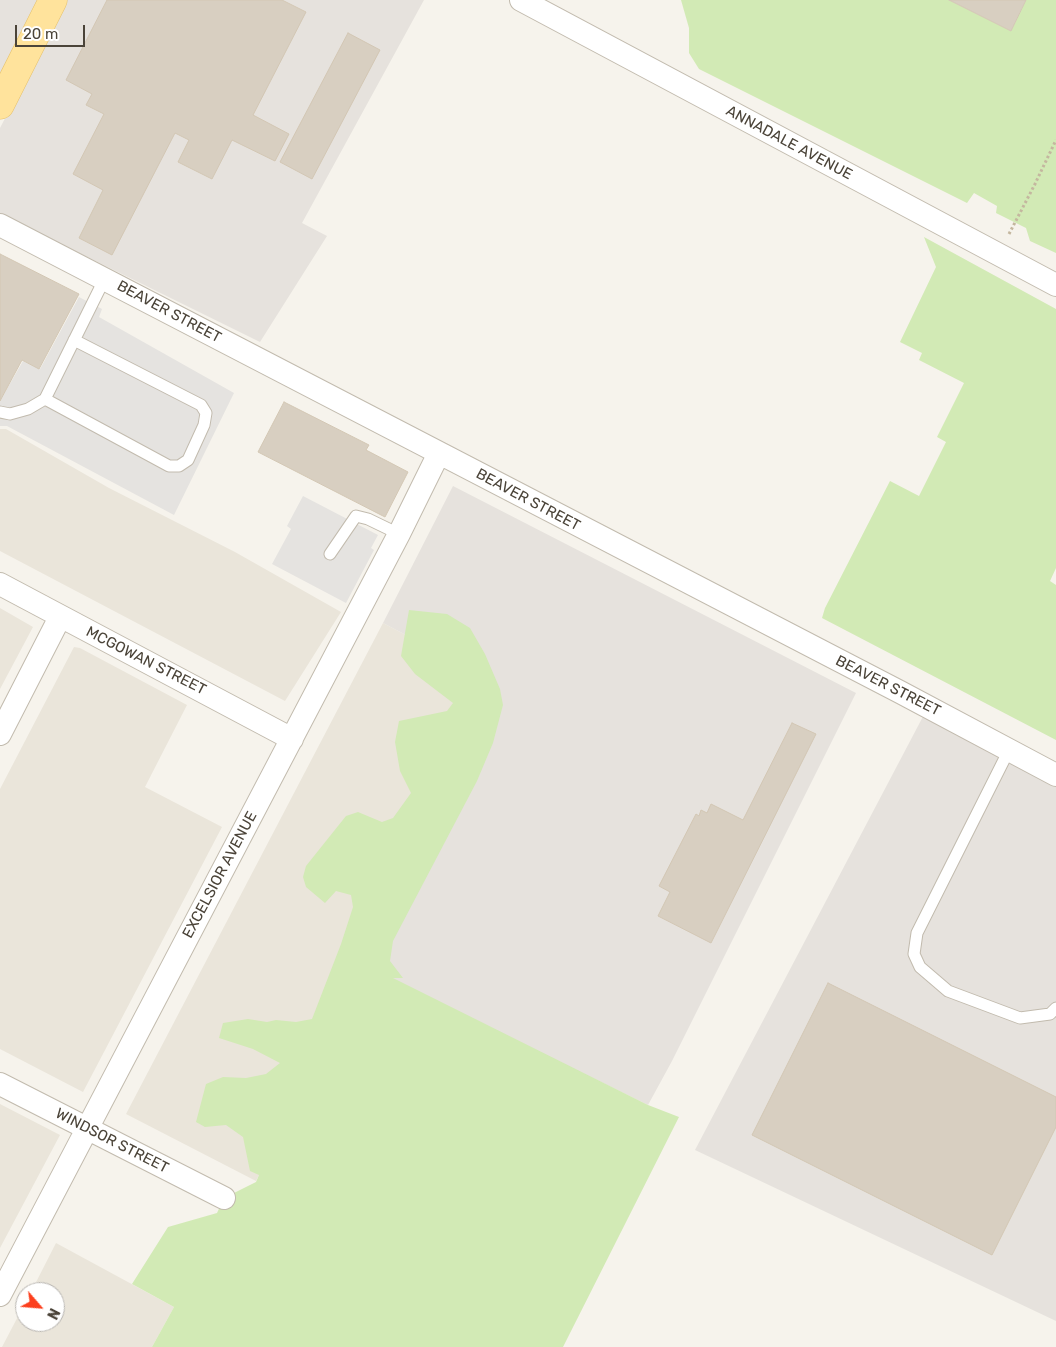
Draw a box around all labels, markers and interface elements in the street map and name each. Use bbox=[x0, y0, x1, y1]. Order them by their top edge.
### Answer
scale bar bbox=[18, 15, 88, 47]
text: 20 m bbox=[23, 25, 58, 43]
street label: ANNADALE AVENUE bbox=[723, 102, 855, 184]
street label: BEAVER STREET bbox=[114, 277, 224, 347]
street label: BEAVER STREET bbox=[473, 465, 583, 535]
street label: MCGOWAN STREET bbox=[83, 623, 209, 699]
street label: BEAVER STREET bbox=[832, 652, 944, 720]
street label: EXCELSIOR AVENUE bbox=[179, 808, 261, 942]
street label: WINDSOR STREET bbox=[52, 1105, 172, 1177]
north arrow bbox=[15, 1282, 65, 1332]
text: N bbox=[43, 1305, 63, 1322]

